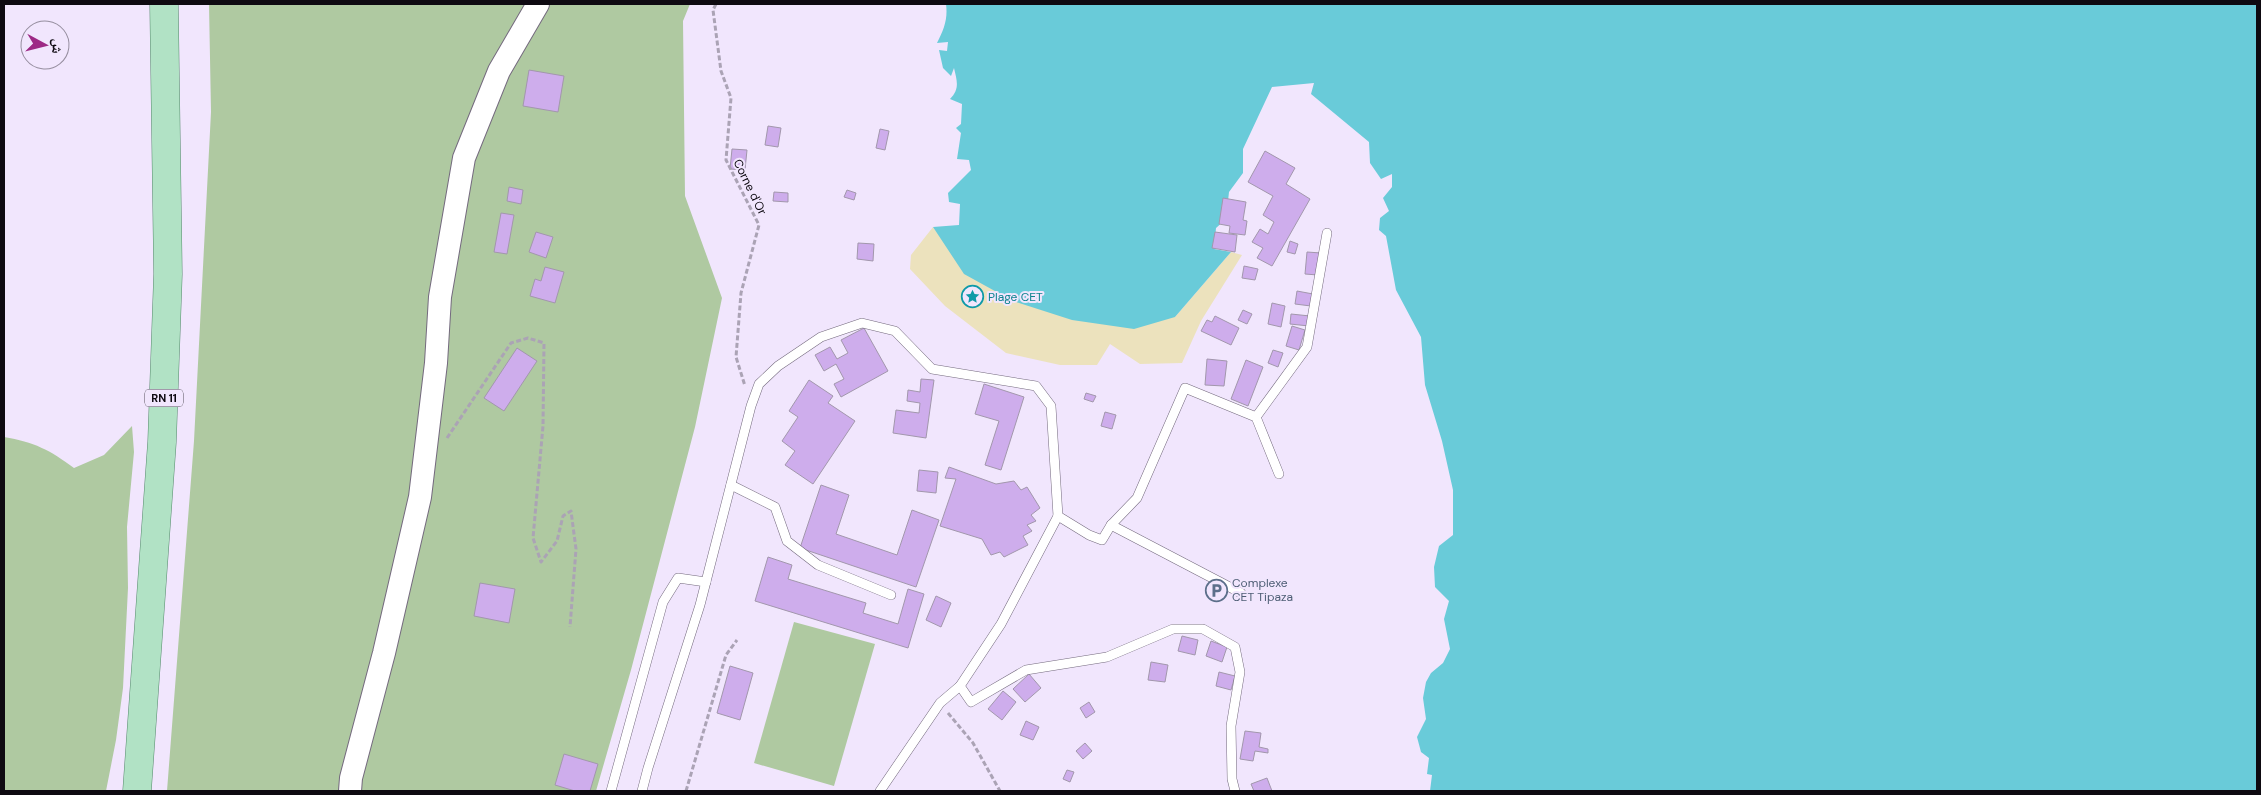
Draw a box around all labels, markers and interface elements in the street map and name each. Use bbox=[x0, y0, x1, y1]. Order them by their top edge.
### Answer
north arrow bbox=[20, 20, 70, 70]
text: ش bbox=[48, 38, 68, 55]
street label: Corne d'Or bbox=[730, 156, 771, 218]
place icon: Plage CET bbox=[960, 285, 984, 309]
place label: Plage CET bbox=[988, 289, 1043, 305]
road number: RN 11 bbox=[145, 389, 183, 406]
place label: Complexe CET Tipaza bbox=[1232, 575, 1293, 605]
parking icon: Complexe CET Tipaza bbox=[1204, 578, 1228, 602]

